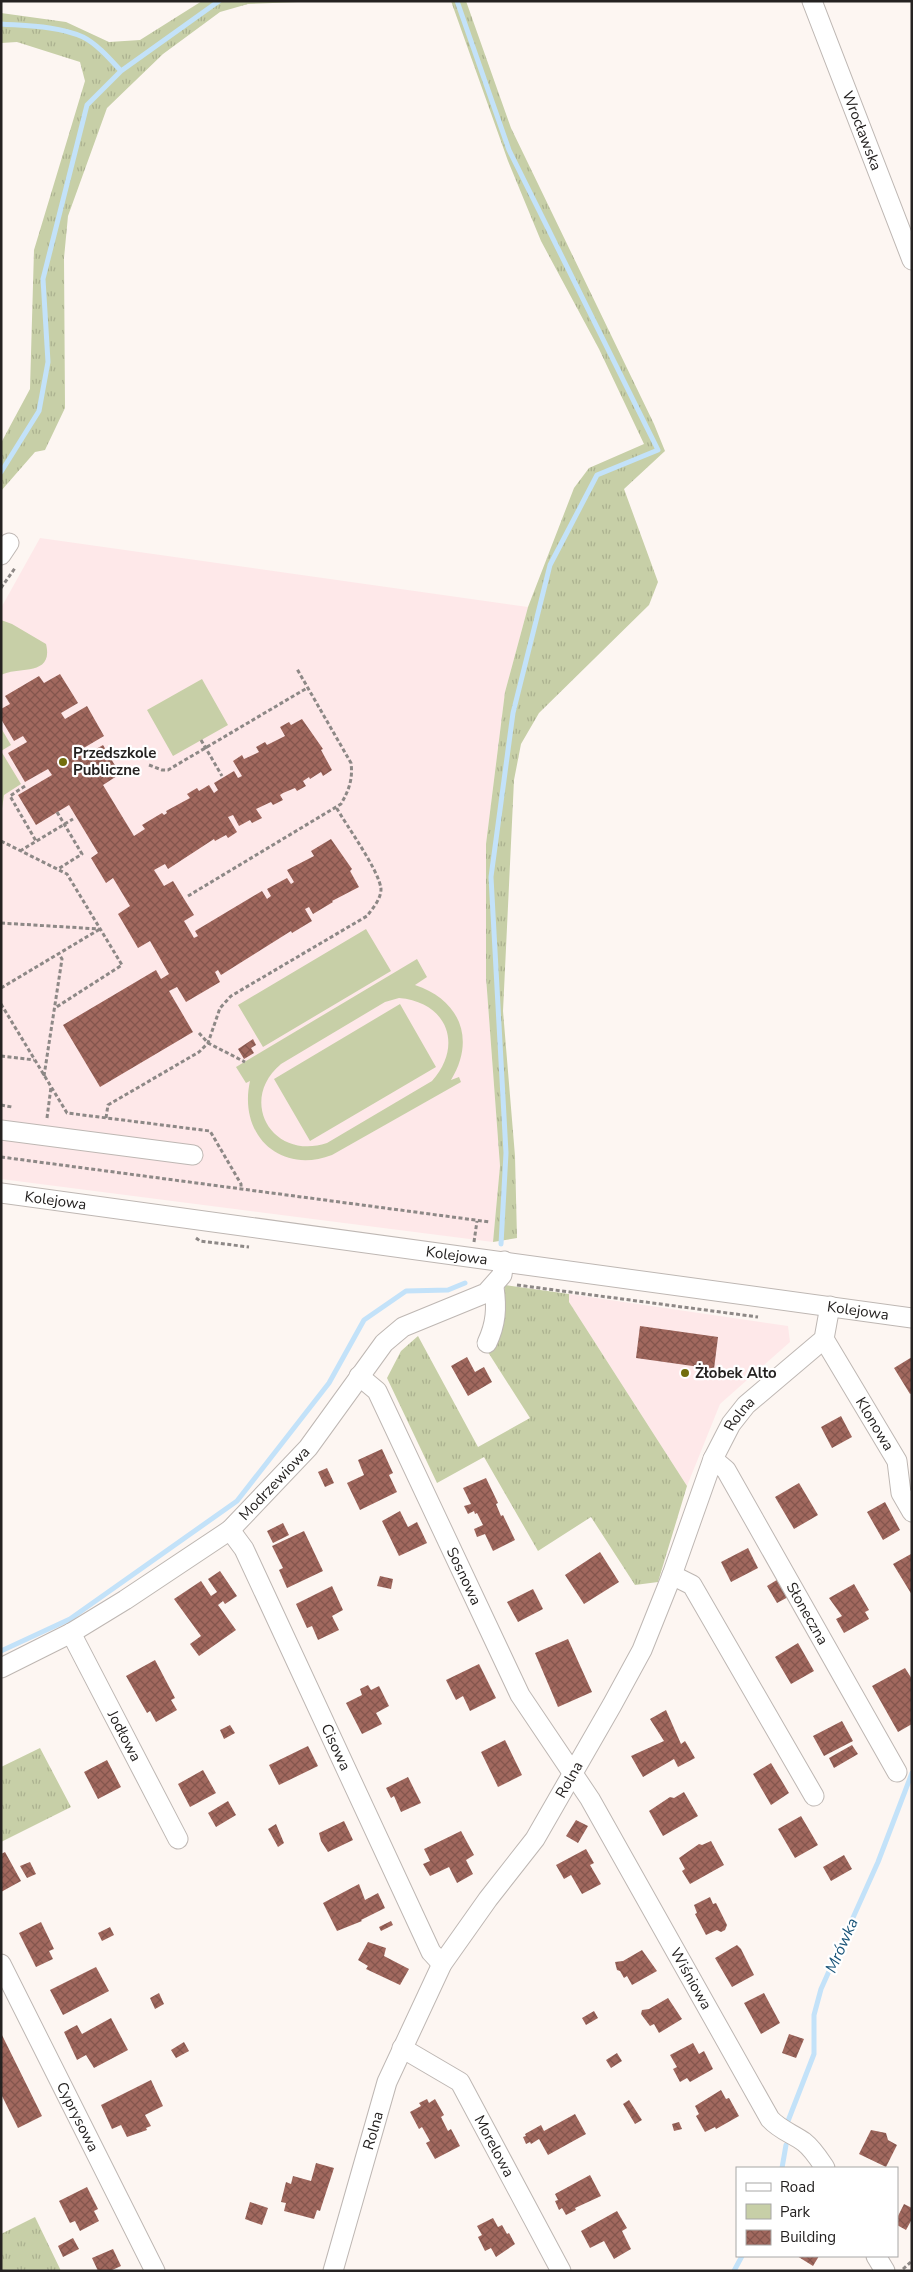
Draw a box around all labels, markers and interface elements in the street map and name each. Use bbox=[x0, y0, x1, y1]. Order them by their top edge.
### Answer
street label: Wrocławska bbox=[838, 88, 886, 173]
place label: Przedszkole Publiczne bbox=[73, 743, 156, 780]
marker: Przedszkole Publiczne bbox=[57, 756, 69, 768]
street label: Kolejowa bbox=[23, 1186, 88, 1215]
street label: Kolejowa bbox=[425, 1241, 489, 1270]
street label: Kolejowa bbox=[826, 1296, 890, 1325]
place label: Żłobek Alto bbox=[695, 1363, 777, 1383]
marker: Żłobek Alto bbox=[679, 1367, 691, 1379]
street label: Rolna bbox=[719, 1392, 759, 1434]
street label: Klonowa bbox=[851, 1393, 899, 1455]
street label: Modrzewiowa bbox=[234, 1442, 314, 1525]
street label: Sosnowa bbox=[442, 1544, 486, 1608]
street label: Słoneczna bbox=[782, 1579, 833, 1648]
street label: Jodłowa bbox=[102, 1706, 146, 1765]
street label: Cisowa bbox=[316, 1720, 355, 1774]
street label: Rolna bbox=[551, 1758, 588, 1802]
water label: Mrówka bbox=[820, 1914, 864, 1976]
street label: Wiśniowa bbox=[666, 1944, 716, 2013]
street label: Cyprysowa bbox=[52, 2079, 104, 2155]
street label: Rolna bbox=[358, 2109, 388, 2152]
street label: Morelowa bbox=[470, 2112, 519, 2181]
legend bbox=[736, 2167, 898, 2257]
text: Road bbox=[780, 2177, 815, 2197]
text: Park bbox=[780, 2202, 810, 2222]
text: Building bbox=[780, 2227, 836, 2247]

